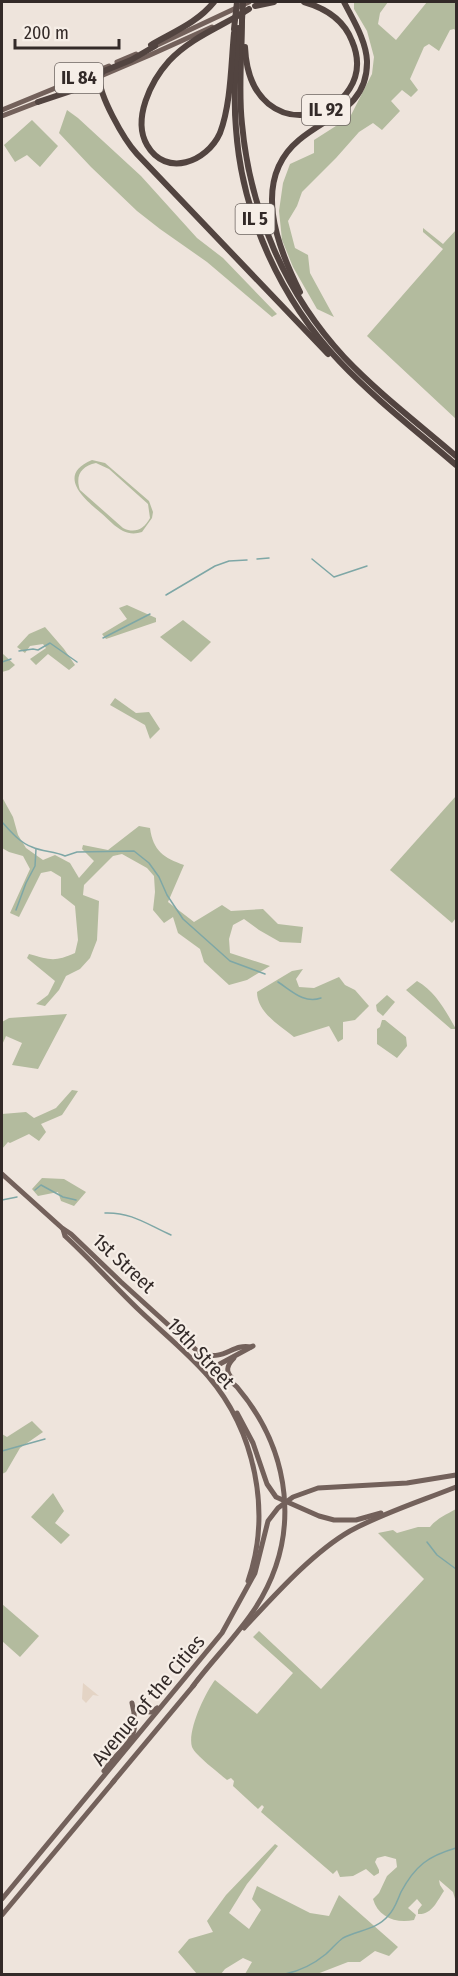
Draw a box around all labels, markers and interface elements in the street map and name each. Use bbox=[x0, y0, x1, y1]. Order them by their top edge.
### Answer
scale bar bbox=[15, 12, 118, 50]
text: 200 m bbox=[24, 22, 69, 44]
road number: IL 84 bbox=[55, 63, 103, 93]
road number: IL 92 bbox=[302, 95, 350, 125]
road number: IL 5 bbox=[236, 204, 274, 234]
street label: 1st Street bbox=[88, 1228, 161, 1298]
street label: 19th Street bbox=[162, 1312, 240, 1394]
street label: Avenue of the Cities bbox=[86, 1630, 210, 1770]

